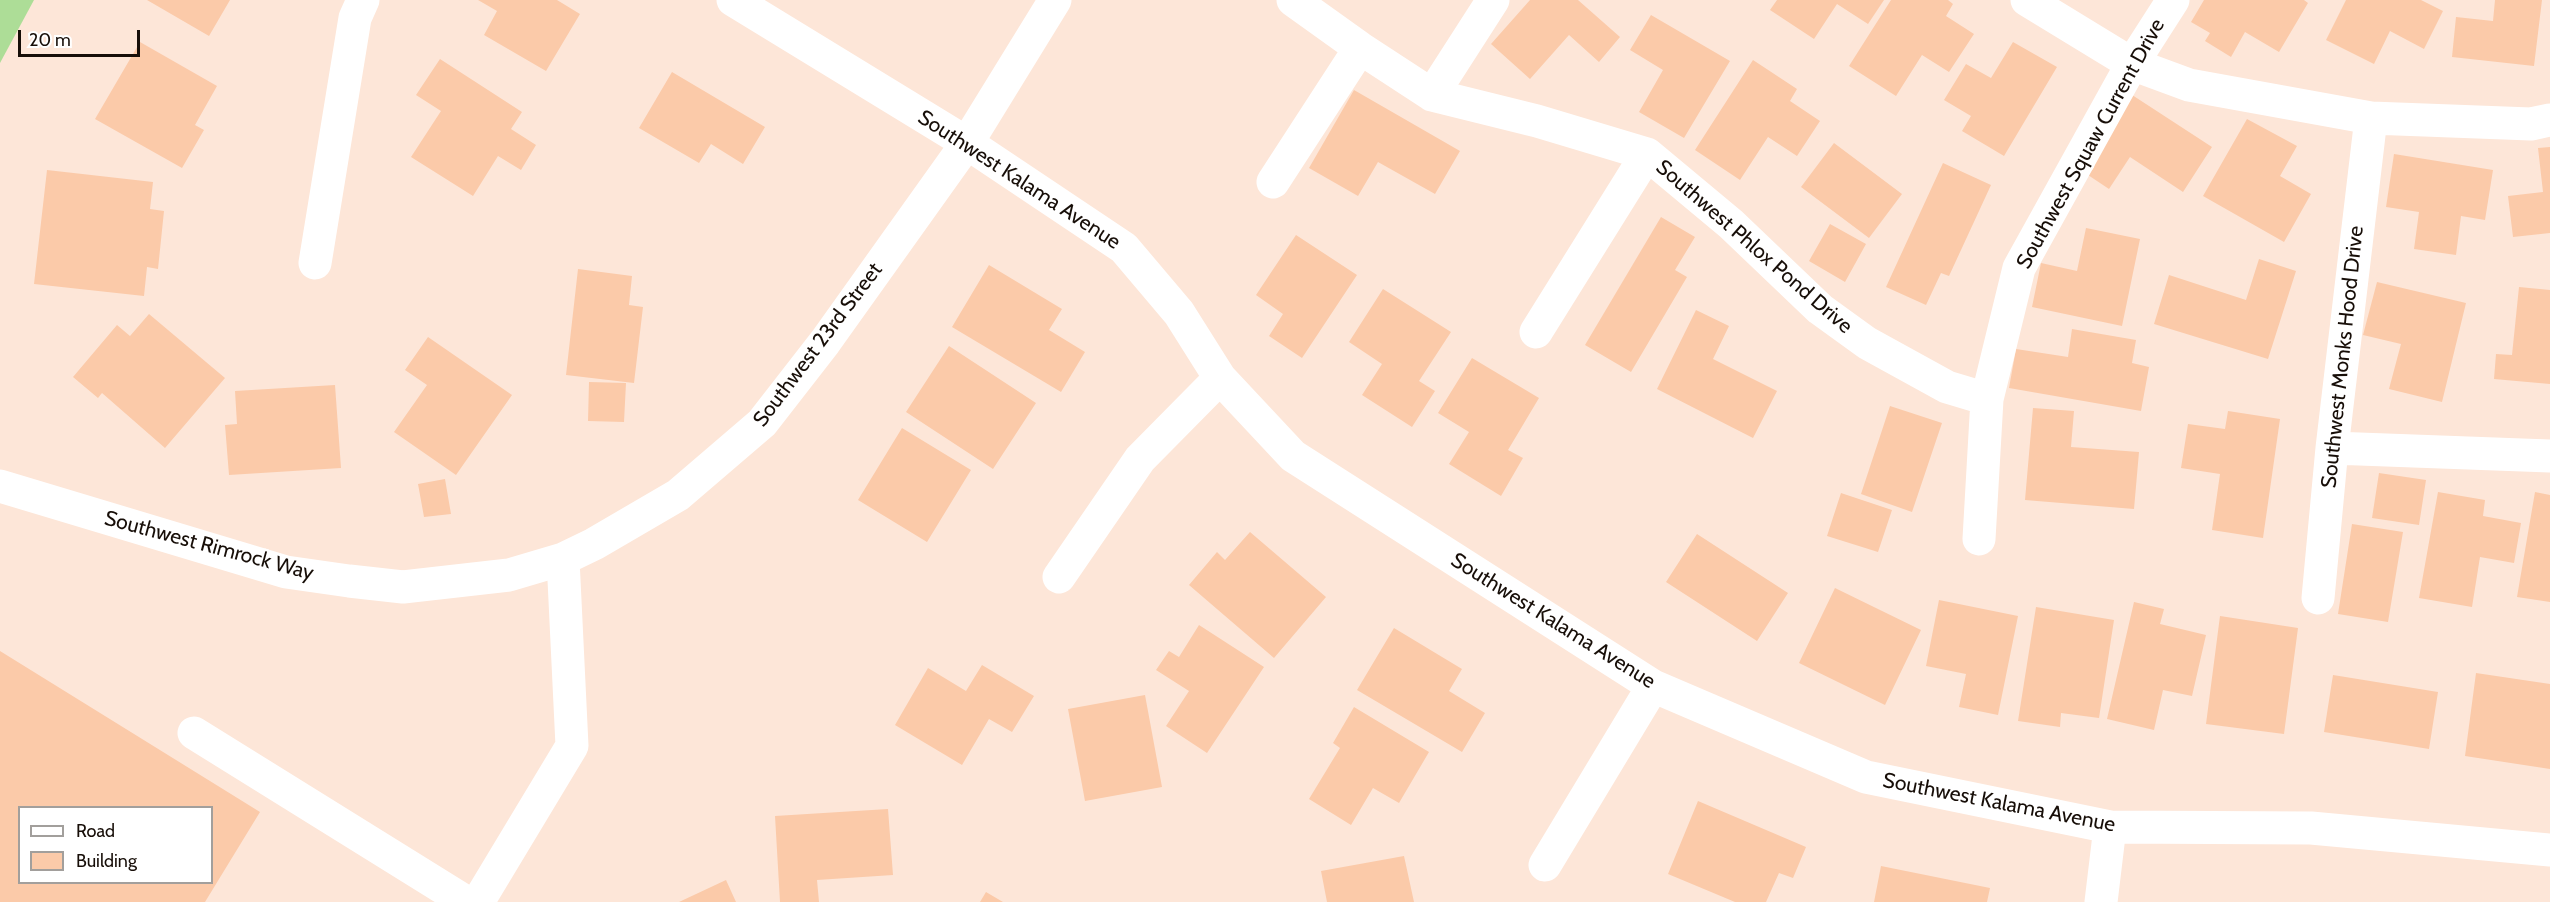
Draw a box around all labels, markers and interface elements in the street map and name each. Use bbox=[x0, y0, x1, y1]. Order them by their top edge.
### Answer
street label: Southwest Squaw Current Drive bbox=[2012, 15, 2170, 273]
scale bar bbox=[21, 18, 142, 56]
text: 20 m bbox=[29, 29, 71, 51]
street label: Southwest Kalama Avenue bbox=[913, 105, 1125, 255]
street label: Southwest Phlox Pond Drive bbox=[1651, 155, 1857, 339]
street label: Southwest Monks Hood Drive bbox=[2317, 225, 2369, 489]
street label: Southwest 23rd Street bbox=[748, 258, 888, 432]
street label: Southwest Rimrock Way bbox=[102, 506, 316, 586]
street label: Southwest Kalama Avenue bbox=[1446, 548, 1660, 694]
street label: Southwest Kalama Avenue bbox=[1881, 768, 2117, 838]
legend bbox=[18, 806, 213, 884]
text: Road bbox=[76, 820, 115, 842]
text: Building bbox=[76, 850, 137, 872]

